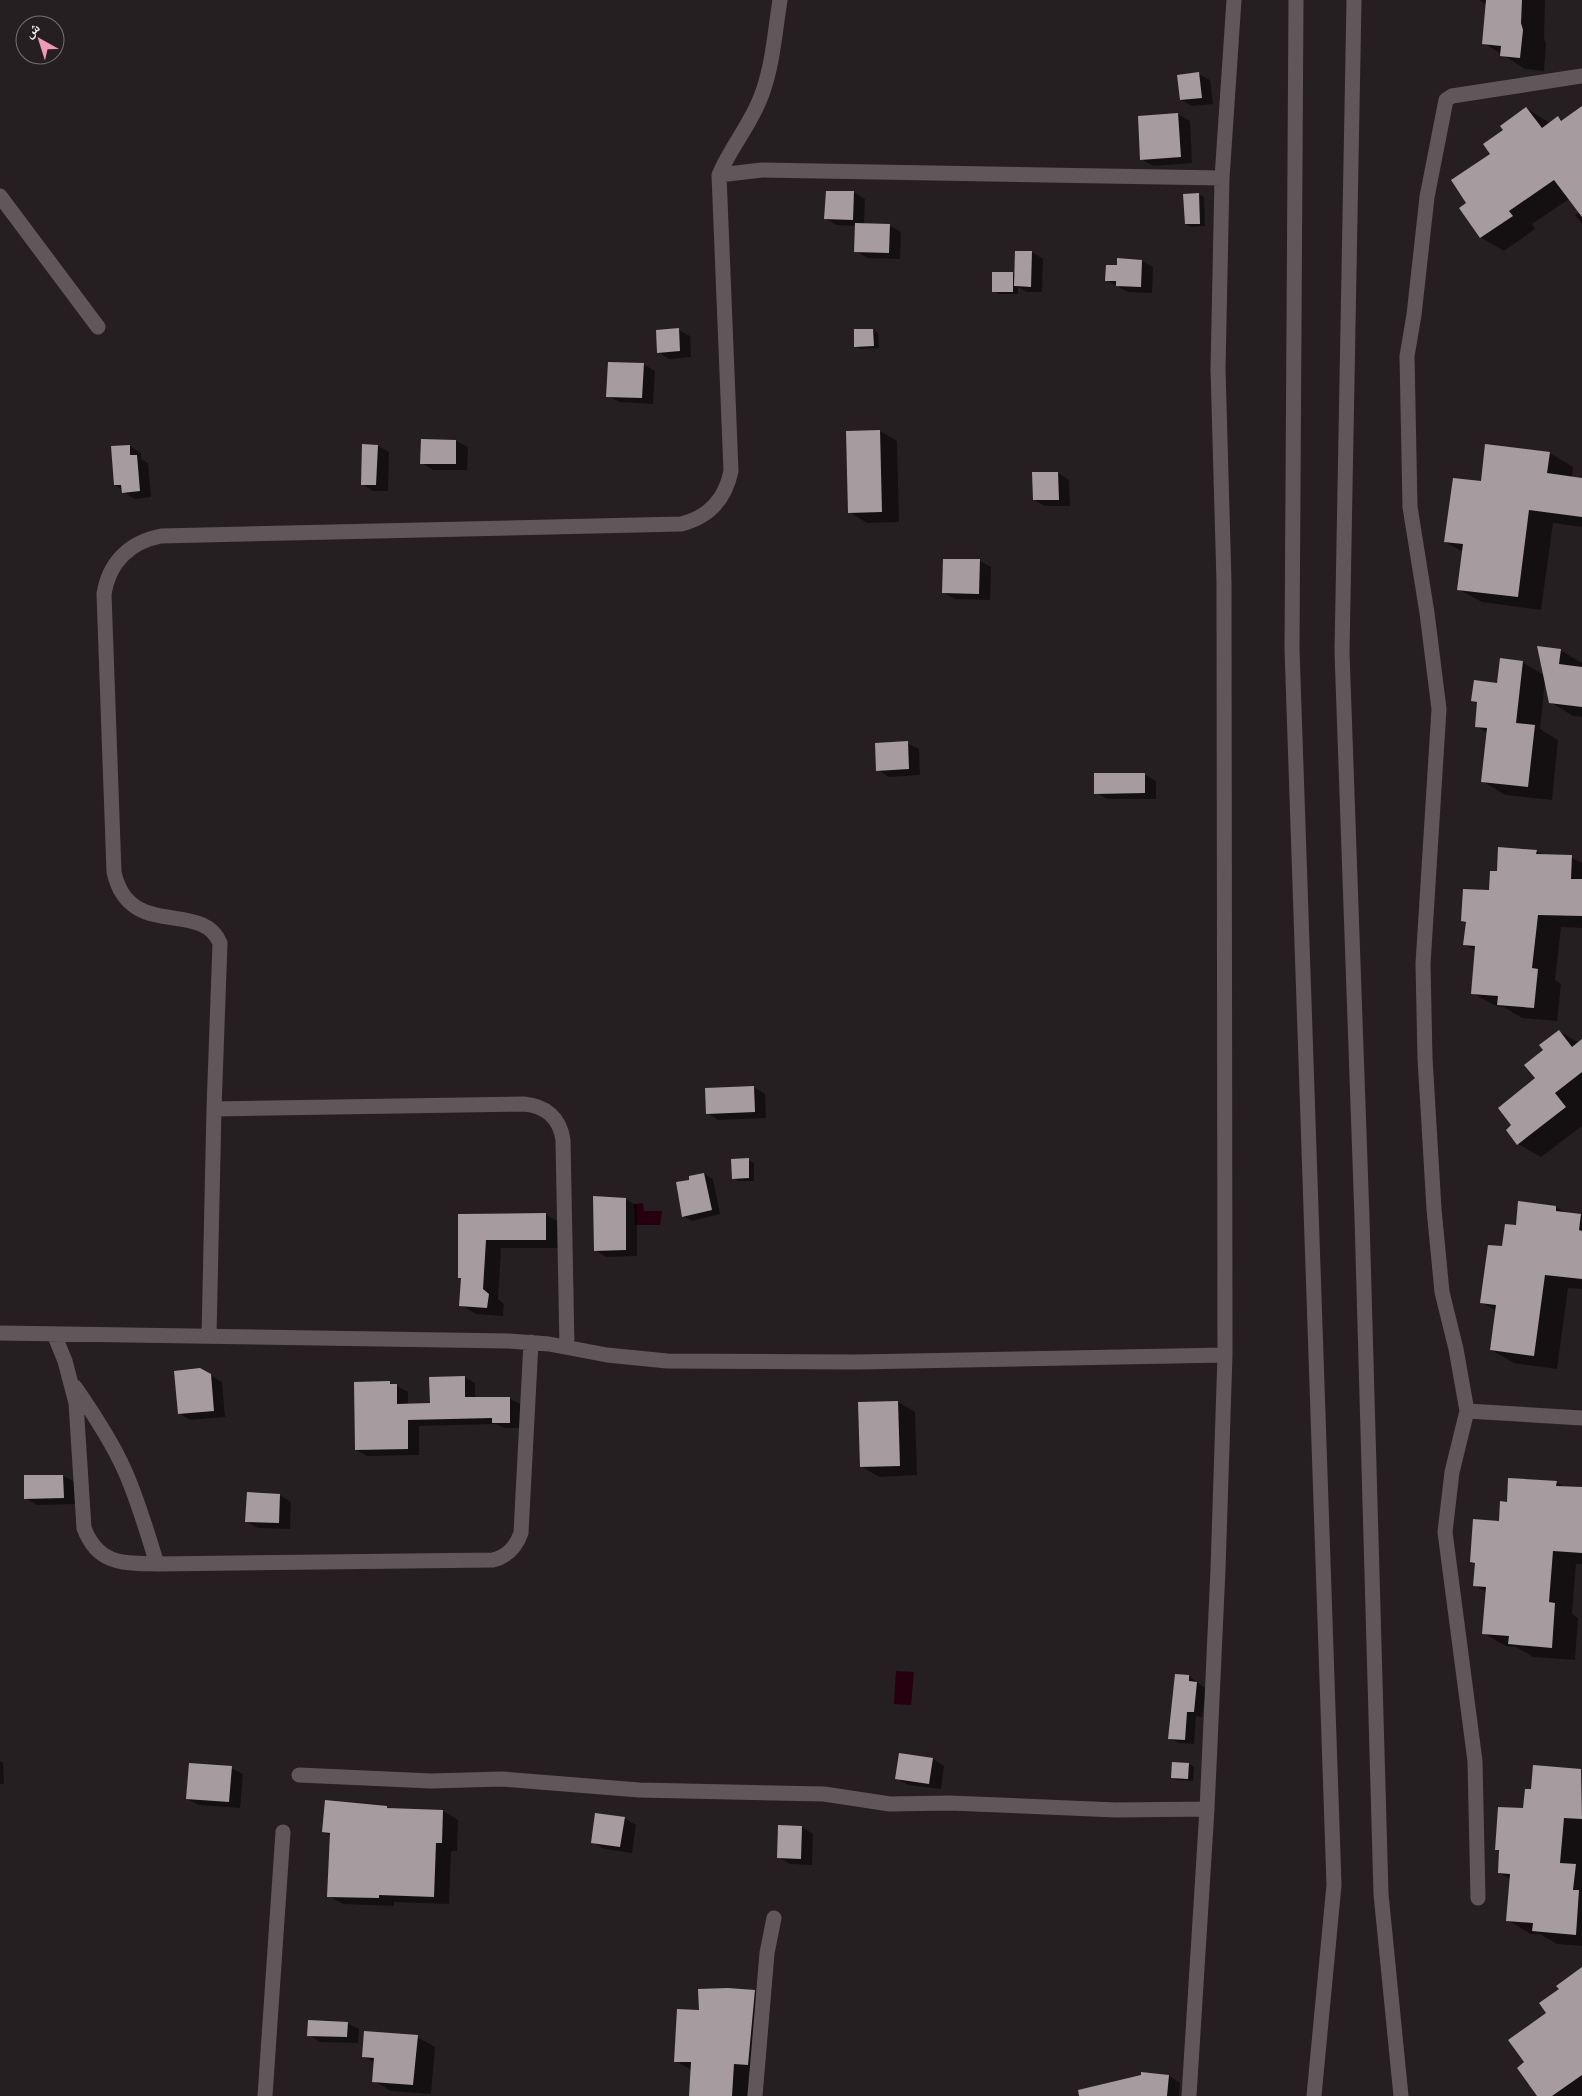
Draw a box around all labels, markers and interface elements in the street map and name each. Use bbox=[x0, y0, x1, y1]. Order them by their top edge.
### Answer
north arrow bbox=[15, 15, 65, 65]
text: ش bbox=[20, 17, 43, 42]

